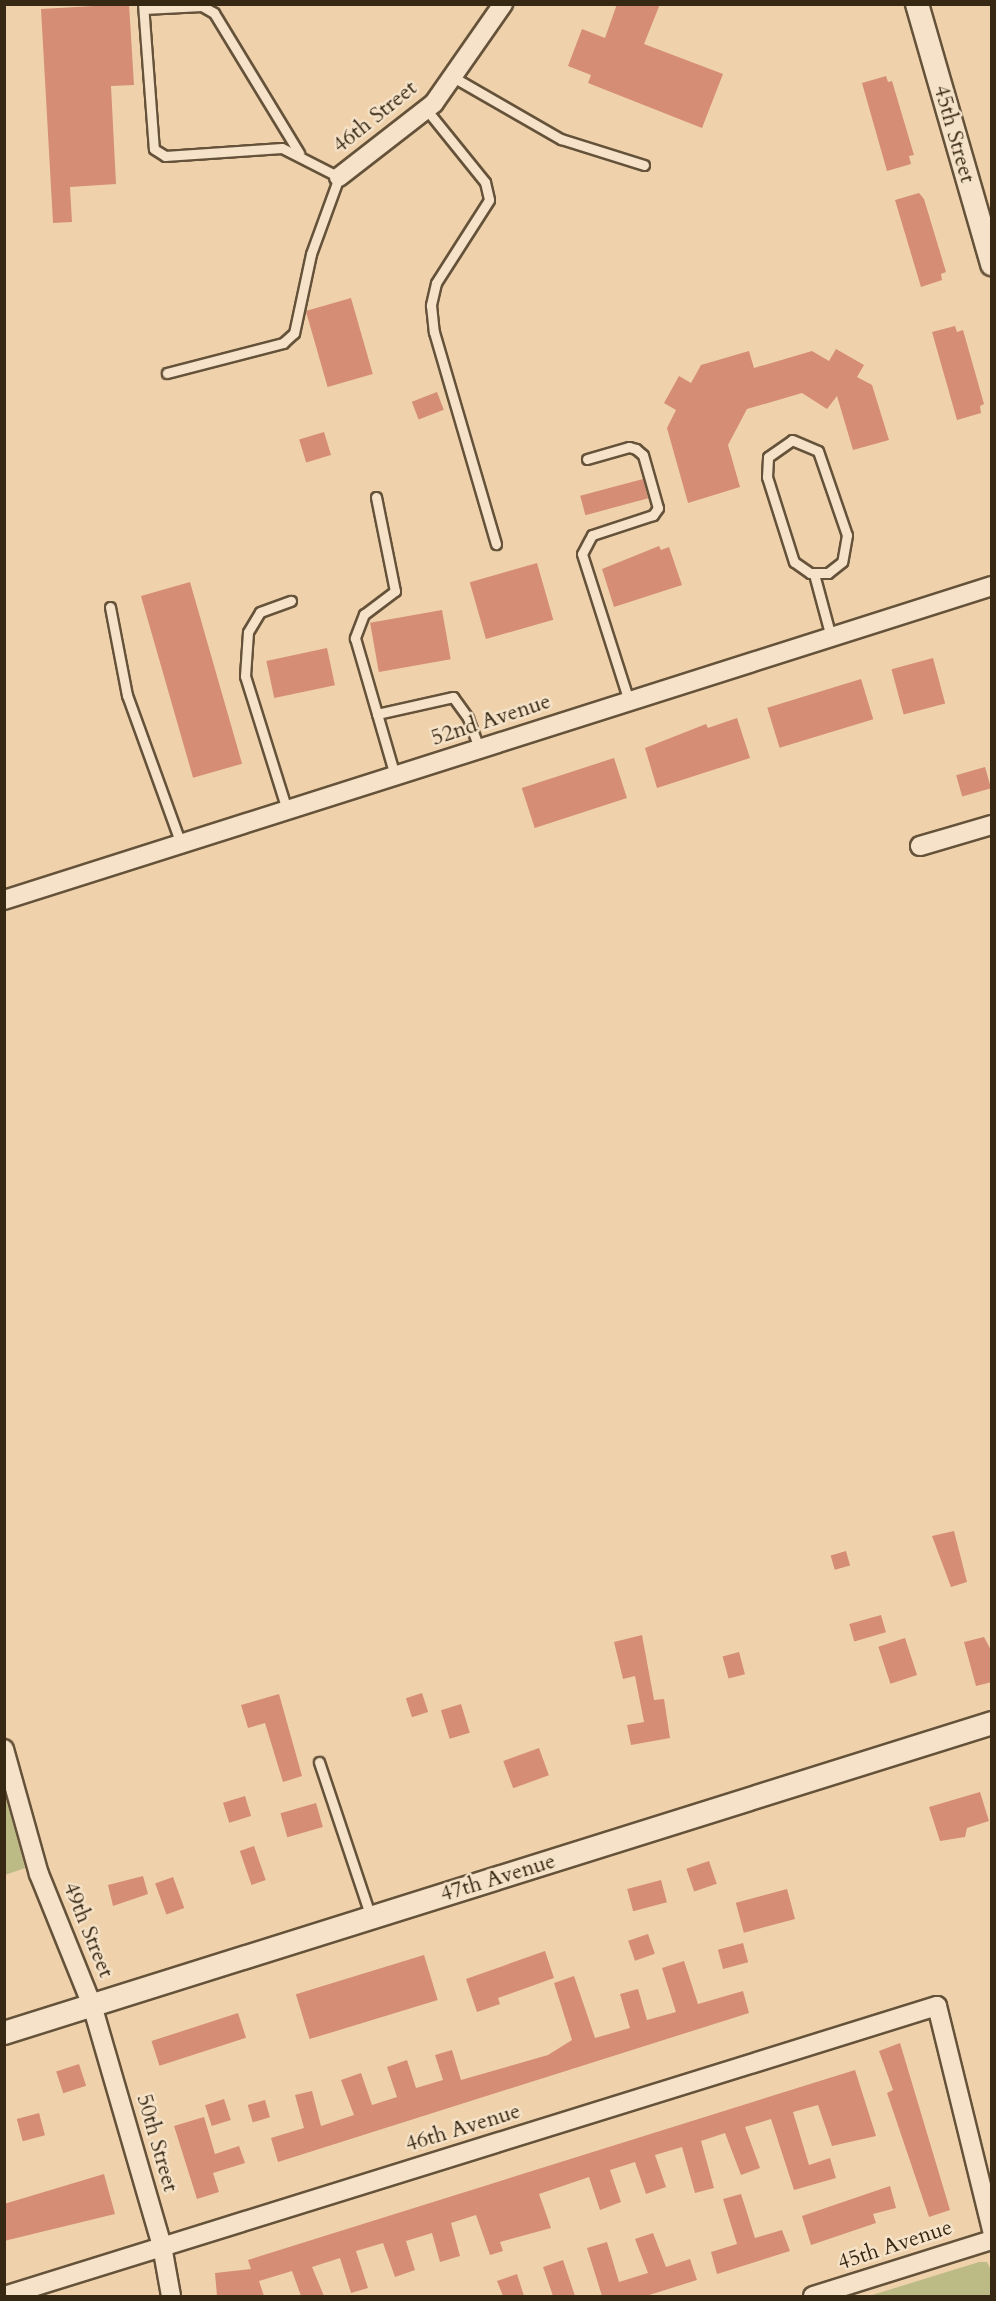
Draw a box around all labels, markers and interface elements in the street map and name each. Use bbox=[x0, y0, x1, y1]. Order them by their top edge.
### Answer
street label: 46th Street bbox=[328, 75, 422, 159]
street label: 45th Street bbox=[927, 82, 981, 186]
street label: 52nd Avenue bbox=[428, 688, 554, 752]
street label: 47th Avenue bbox=[437, 1848, 559, 1908]
street label: 49th Street bbox=[57, 1879, 119, 1981]
street label: 50th Street bbox=[130, 2091, 184, 2195]
street label: 46th Avenue bbox=[402, 2098, 524, 2158]
street label: 45th Avenue bbox=[834, 2214, 956, 2276]

